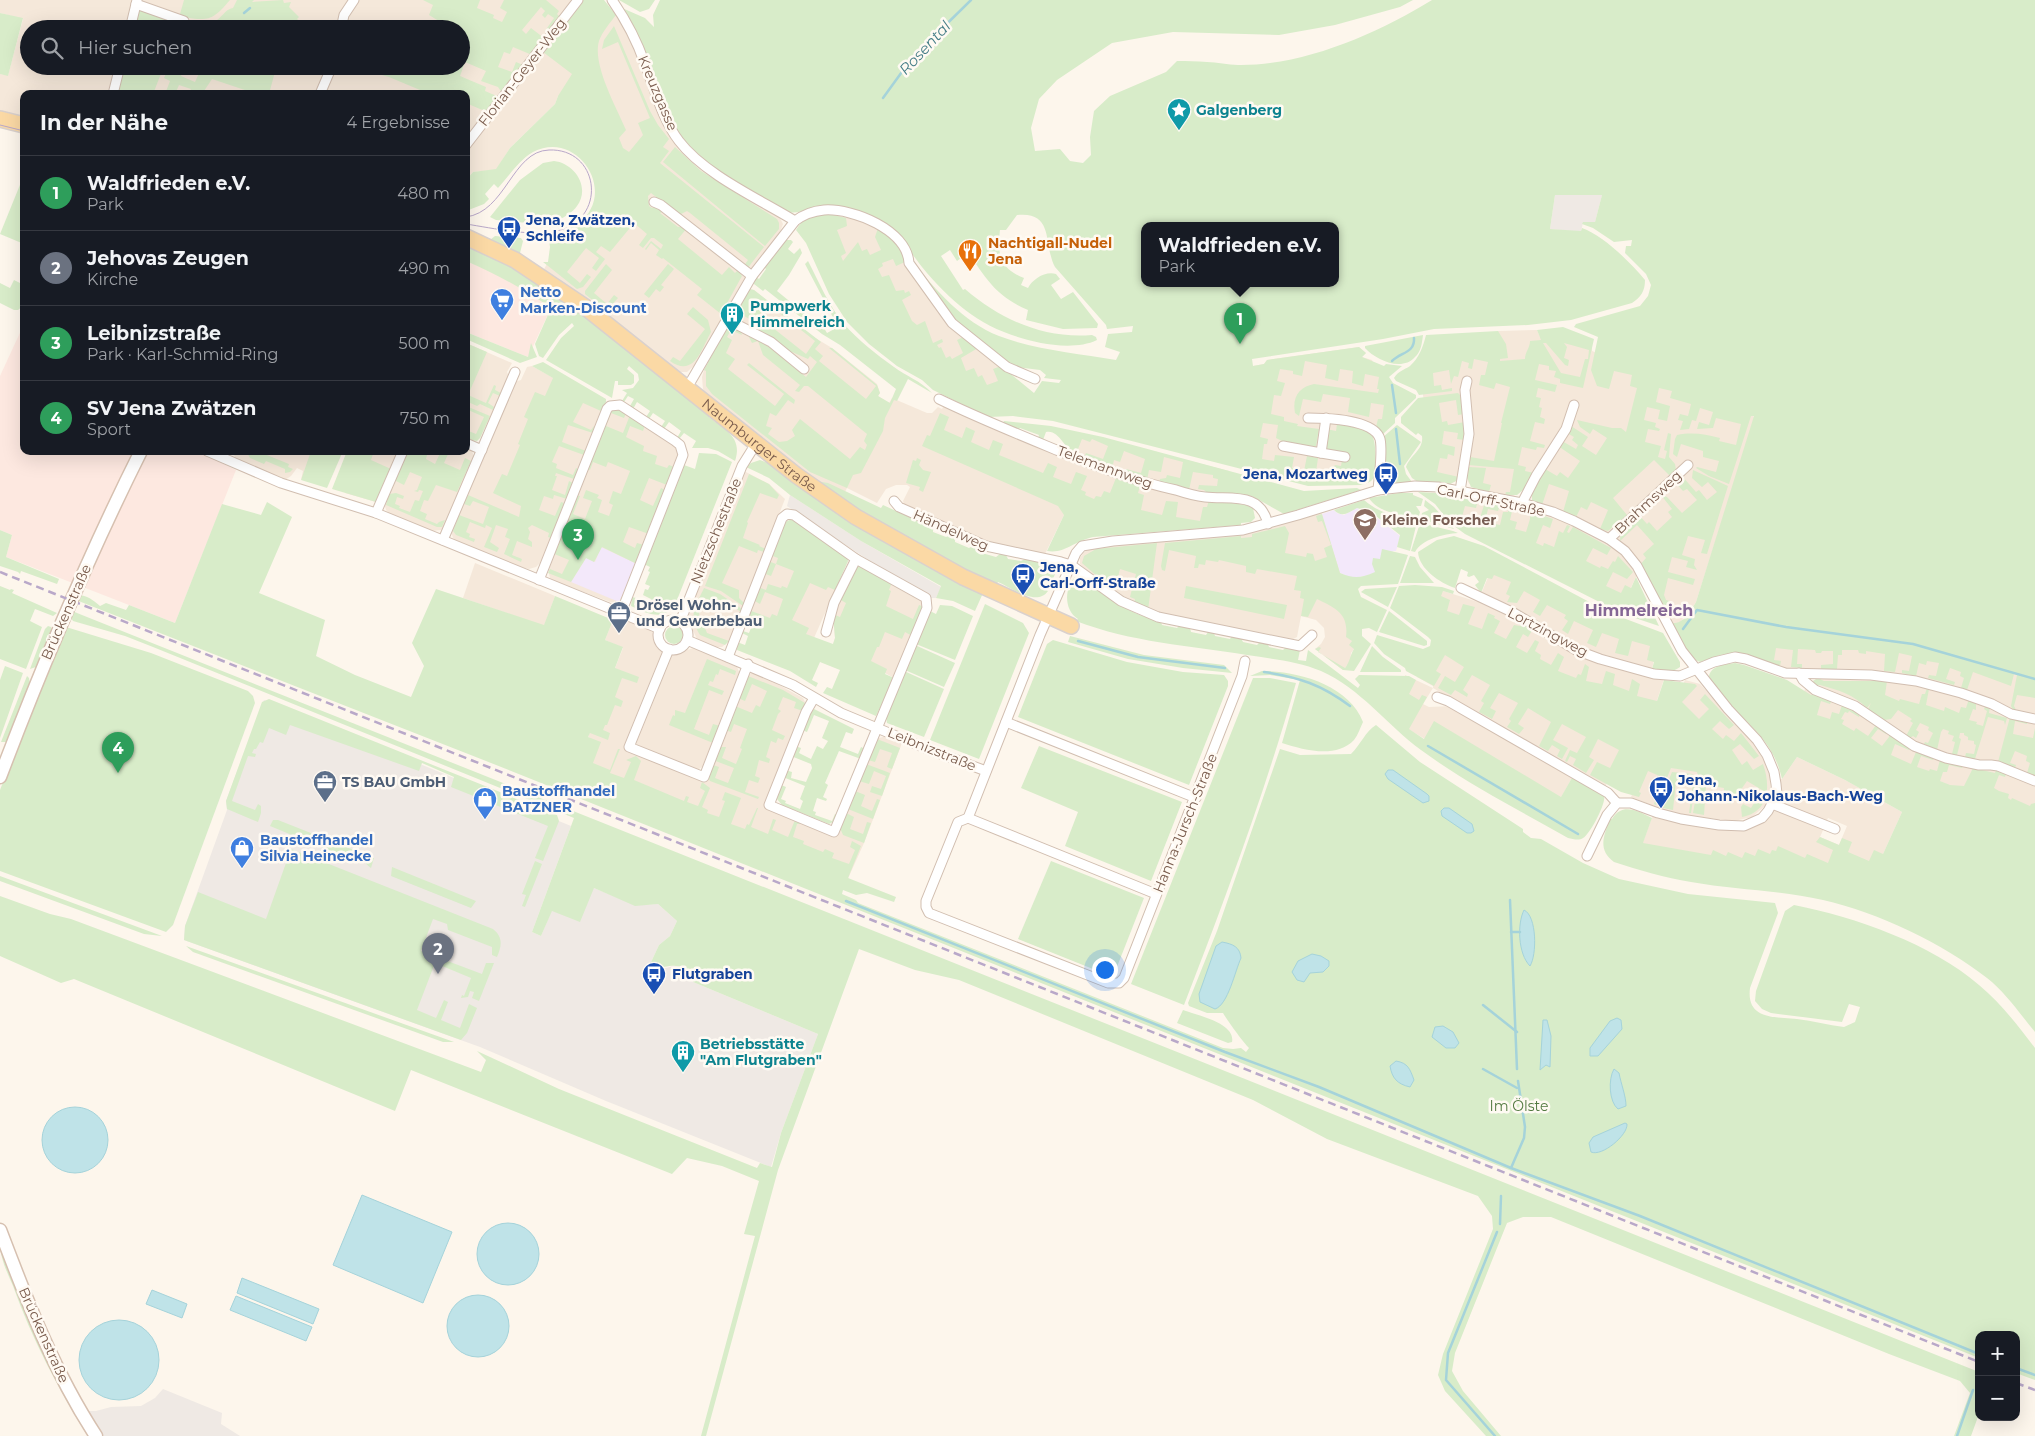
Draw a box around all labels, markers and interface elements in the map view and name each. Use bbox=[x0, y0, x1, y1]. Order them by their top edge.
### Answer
street label: Florian-Geyer-Weg bbox=[474, 14, 570, 130]
water label: Rosental bbox=[895, 17, 954, 79]
search box bbox=[20, 20, 470, 75]
icon: search bbox=[38, 34, 66, 62]
text: Hier suchen bbox=[78, 36, 192, 59]
street label: Kreuzgasse bbox=[634, 53, 682, 133]
place icon: Galgenberg bbox=[1166, 97, 1192, 131]
place label: Galgenberg bbox=[1196, 101, 1282, 119]
text: In der Nähe bbox=[40, 110, 168, 135]
text: 4 Ergebnisse bbox=[346, 113, 450, 132]
text: Waldfrieden e.V. bbox=[87, 172, 250, 195]
text: 1 bbox=[53, 184, 59, 203]
text: 480 m bbox=[397, 184, 450, 203]
text: Park bbox=[87, 195, 124, 214]
place label: Jena, Zwätzen, Schleife bbox=[525, 211, 635, 245]
bus stop icon: Jena, Zwätzen, Schleife bbox=[496, 215, 522, 249]
popup bbox=[1141, 222, 1339, 287]
place label: Nachtigall-Nudel Jena bbox=[987, 234, 1112, 268]
text: Waldfrieden e.V. bbox=[1158, 234, 1322, 257]
restaurant icon: Nachtigall-Nudel Jena bbox=[957, 238, 983, 272]
text: Jehovas Zeugen bbox=[87, 247, 249, 270]
text: Park bbox=[1158, 257, 1195, 276]
text: 2 bbox=[51, 259, 61, 278]
text: 490 m bbox=[398, 259, 450, 278]
text: Kirche bbox=[87, 270, 138, 289]
place label: Netto Marken-Discount bbox=[520, 283, 647, 317]
supermarket icon: Netto Marken-Discount bbox=[489, 287, 515, 321]
place label: Pumpwerk Himmelreich bbox=[750, 297, 845, 331]
building icon: Pumpwerk Himmelreich bbox=[719, 301, 745, 335]
pin: 1 bbox=[1224, 303, 1256, 344]
text: Leibnizstraße bbox=[87, 322, 221, 345]
text: 3 bbox=[51, 334, 61, 353]
text: 500 m bbox=[399, 334, 450, 353]
text: Park · Karl-Schmid-Ring bbox=[87, 345, 278, 364]
street label: Naumburger Straße bbox=[698, 395, 820, 496]
text: SV Jena Zwätzen bbox=[87, 397, 256, 420]
text: 4 bbox=[50, 409, 62, 428]
text: 750 m bbox=[400, 409, 450, 428]
text: Sport bbox=[87, 420, 131, 439]
street label: Telemannweg bbox=[1055, 441, 1155, 493]
bus stop icon: Jena, Mozartweg bbox=[1373, 461, 1399, 495]
place label: Jena, Mozartweg bbox=[1242, 465, 1368, 483]
street label: Brahmsweg bbox=[1611, 466, 1685, 538]
street label: Nietzschestraße bbox=[687, 475, 745, 587]
street label: Carl-Orff-Straße bbox=[1435, 480, 1547, 520]
street label: Händelweg bbox=[910, 505, 992, 555]
school or university icon: Kleine Forscher bbox=[1352, 507, 1378, 541]
place label: Kleine Forscher bbox=[1382, 511, 1496, 529]
pin: 3 bbox=[562, 519, 594, 560]
place label: Jena, Carl-Orff-Straße bbox=[1039, 558, 1156, 592]
street label: Brückenstraße bbox=[37, 561, 95, 663]
bus stop icon: Jena, Carl-Orff-Straße bbox=[1010, 562, 1036, 596]
place label: Drösel Wohn- und Gewerbebau bbox=[636, 596, 763, 630]
office icon: Drösel Wohn- und Gewerbebau bbox=[606, 600, 632, 634]
district label: Himmelreich bbox=[1585, 601, 1693, 620]
street label: Lortzingweg bbox=[1505, 603, 1591, 661]
street label: Leibnizstraße bbox=[885, 723, 979, 775]
pin: 4 bbox=[102, 732, 134, 773]
street label: Hanna-Jursch-Straße bbox=[1149, 751, 1221, 895]
office icon: TS BAU GmbH bbox=[312, 769, 338, 803]
place label: Jena, Johann-Nikolaus-Bach-Weg bbox=[1677, 771, 1883, 805]
place label: TS BAU GmbH bbox=[342, 773, 446, 791]
bus stop icon: Jena, Johann-Nikolaus-Bach-Weg bbox=[1648, 775, 1674, 809]
place label: Baustoffhandel BATZNER bbox=[502, 782, 615, 816]
shop icon: Baustoffhandel BATZNER bbox=[472, 786, 498, 820]
place label: Baustoffhandel Silvia Heinecke bbox=[260, 831, 373, 865]
shop icon: Baustoffhandel Silvia Heinecke bbox=[229, 835, 255, 869]
pin: 2 bbox=[422, 933, 454, 974]
your location bbox=[1092, 957, 1118, 983]
bus stop icon: Flutgraben bbox=[641, 961, 667, 995]
place label: Flutgraben bbox=[672, 965, 753, 983]
place label: Betriebsstätte "Am Flutgraben" bbox=[700, 1035, 822, 1069]
building icon: Betriebsstätte "Am Flutgraben" bbox=[670, 1039, 696, 1073]
park label: Im Ölste bbox=[1490, 1097, 1548, 1115]
street label: Brückenstraße bbox=[15, 1284, 73, 1386]
map controls bbox=[1975, 1331, 2020, 1421]
button: + bbox=[1975, 1331, 2020, 1376]
button: − bbox=[1975, 1376, 2020, 1421]

